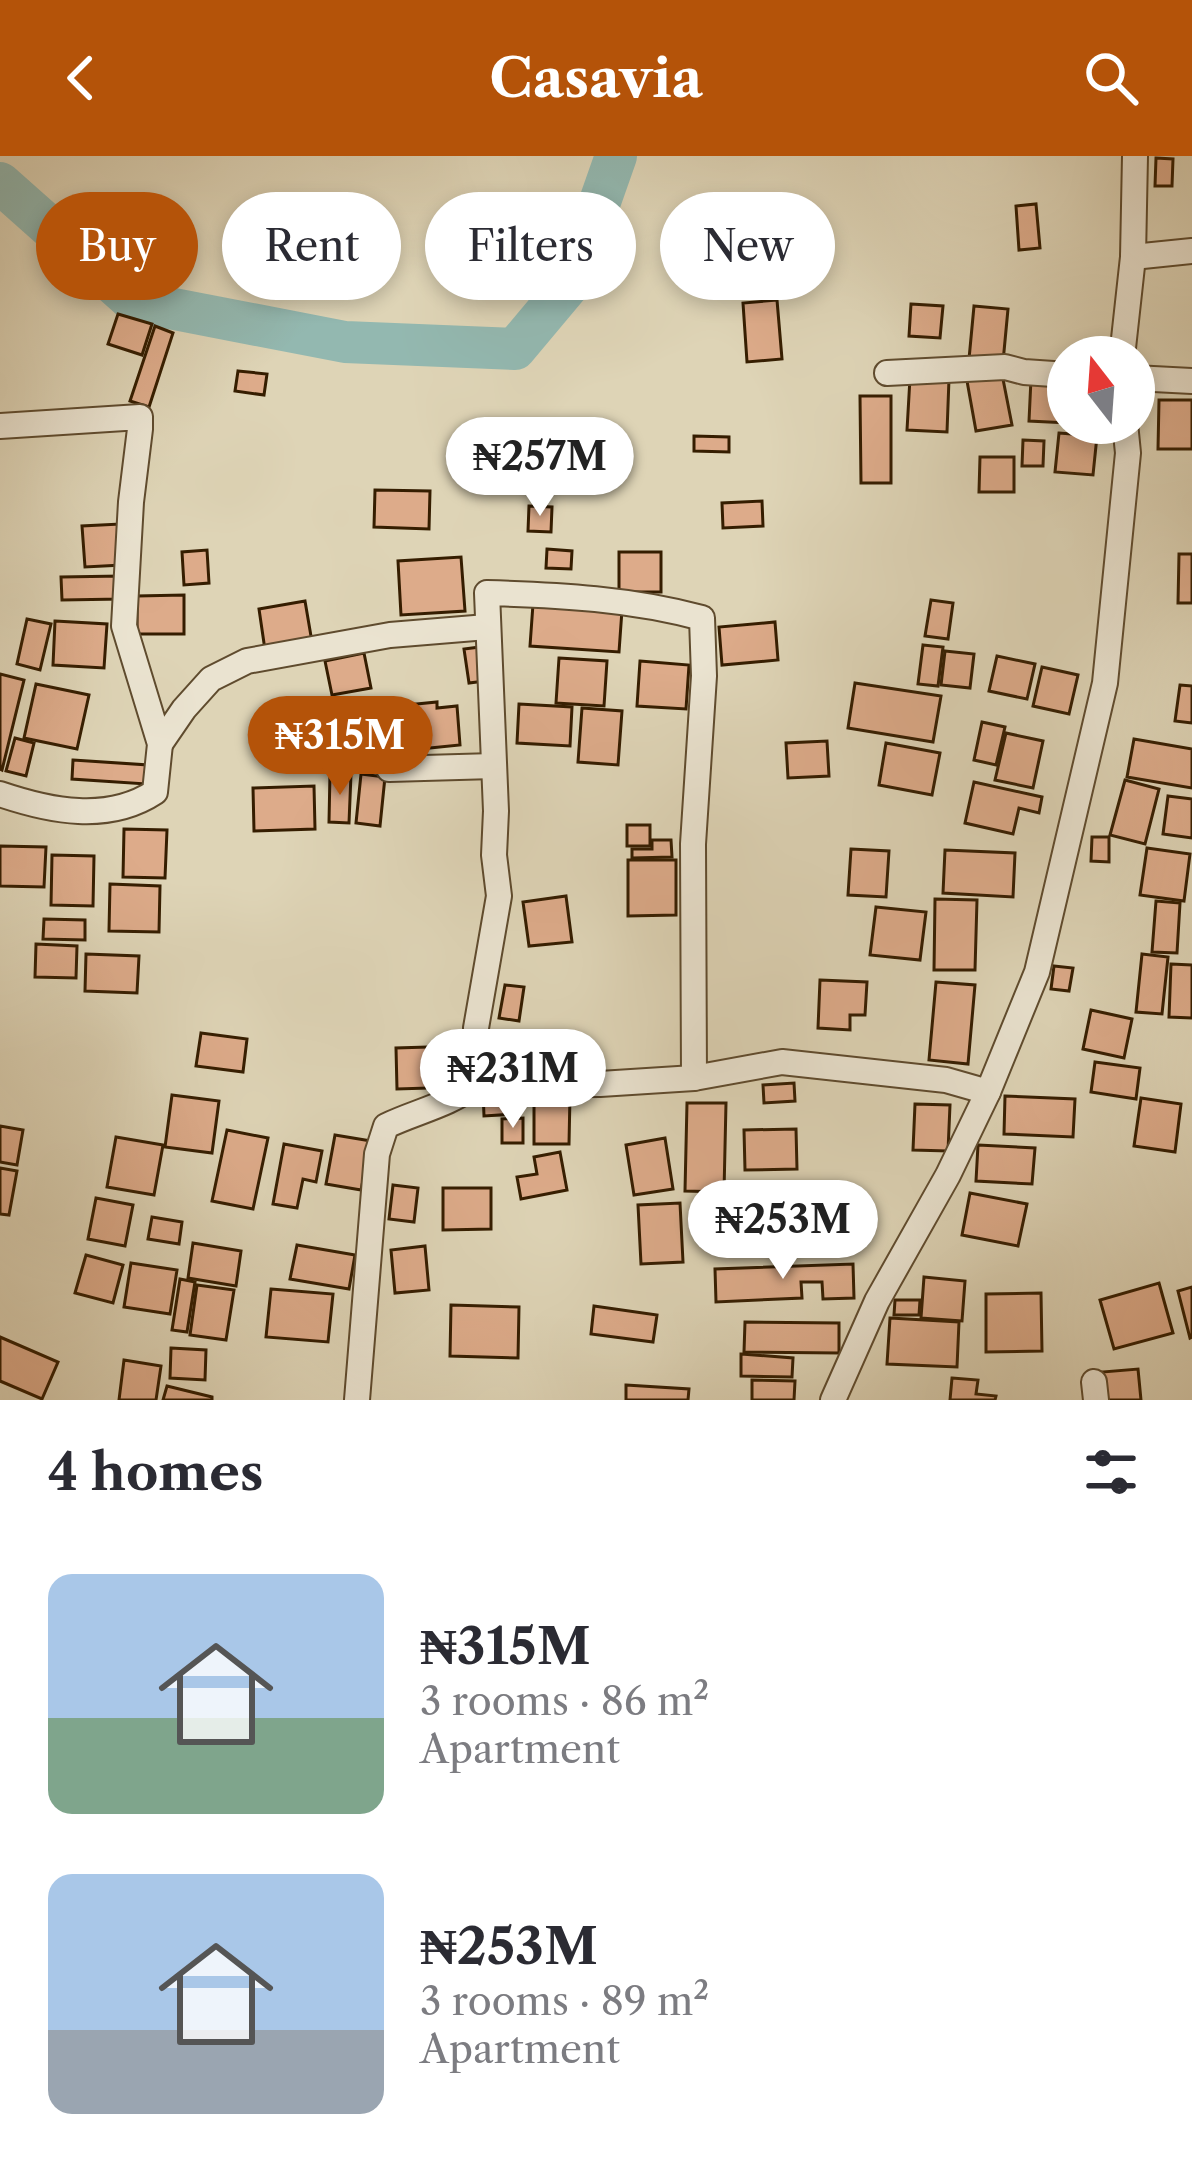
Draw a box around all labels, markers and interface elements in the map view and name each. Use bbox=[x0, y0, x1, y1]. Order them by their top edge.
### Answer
icon: back bbox=[48, 45, 114, 111]
text: Casavia bbox=[489, 45, 703, 111]
icon: search bbox=[1078, 45, 1144, 111]
chip: Buy bbox=[36, 192, 198, 300]
chip: Rent bbox=[222, 192, 401, 300]
chip: Filters bbox=[425, 192, 636, 300]
chip: New bbox=[660, 192, 835, 300]
north arrow bbox=[1047, 336, 1155, 444]
map controls bbox=[1047, 336, 1155, 444]
pin: ₦257M bbox=[456, 417, 624, 519]
text: ₦257M bbox=[473, 432, 607, 480]
pin: ₦315M bbox=[256, 696, 424, 798]
text: ₦315M bbox=[275, 711, 405, 759]
pin: ₦231M bbox=[429, 1029, 597, 1131]
text: ₦231M bbox=[447, 1044, 579, 1092]
pin: ₦253M bbox=[699, 1180, 867, 1282]
text: ₦253M bbox=[715, 1195, 851, 1243]
icon: filters bbox=[1078, 1439, 1144, 1505]
text: 4 homes bbox=[48, 1441, 263, 1503]
text: ₦315M bbox=[420, 1615, 591, 1677]
icon: home bbox=[144, 1622, 288, 1766]
text: 3 rooms · 86 m² bbox=[420, 1677, 709, 1725]
text: Apartment bbox=[420, 1725, 620, 1773]
text: ₦253M bbox=[420, 1915, 598, 1977]
icon: home bbox=[144, 1922, 288, 2066]
text: 3 rooms · 89 m² bbox=[420, 1977, 709, 2025]
text: Apartment bbox=[420, 2025, 620, 2073]

